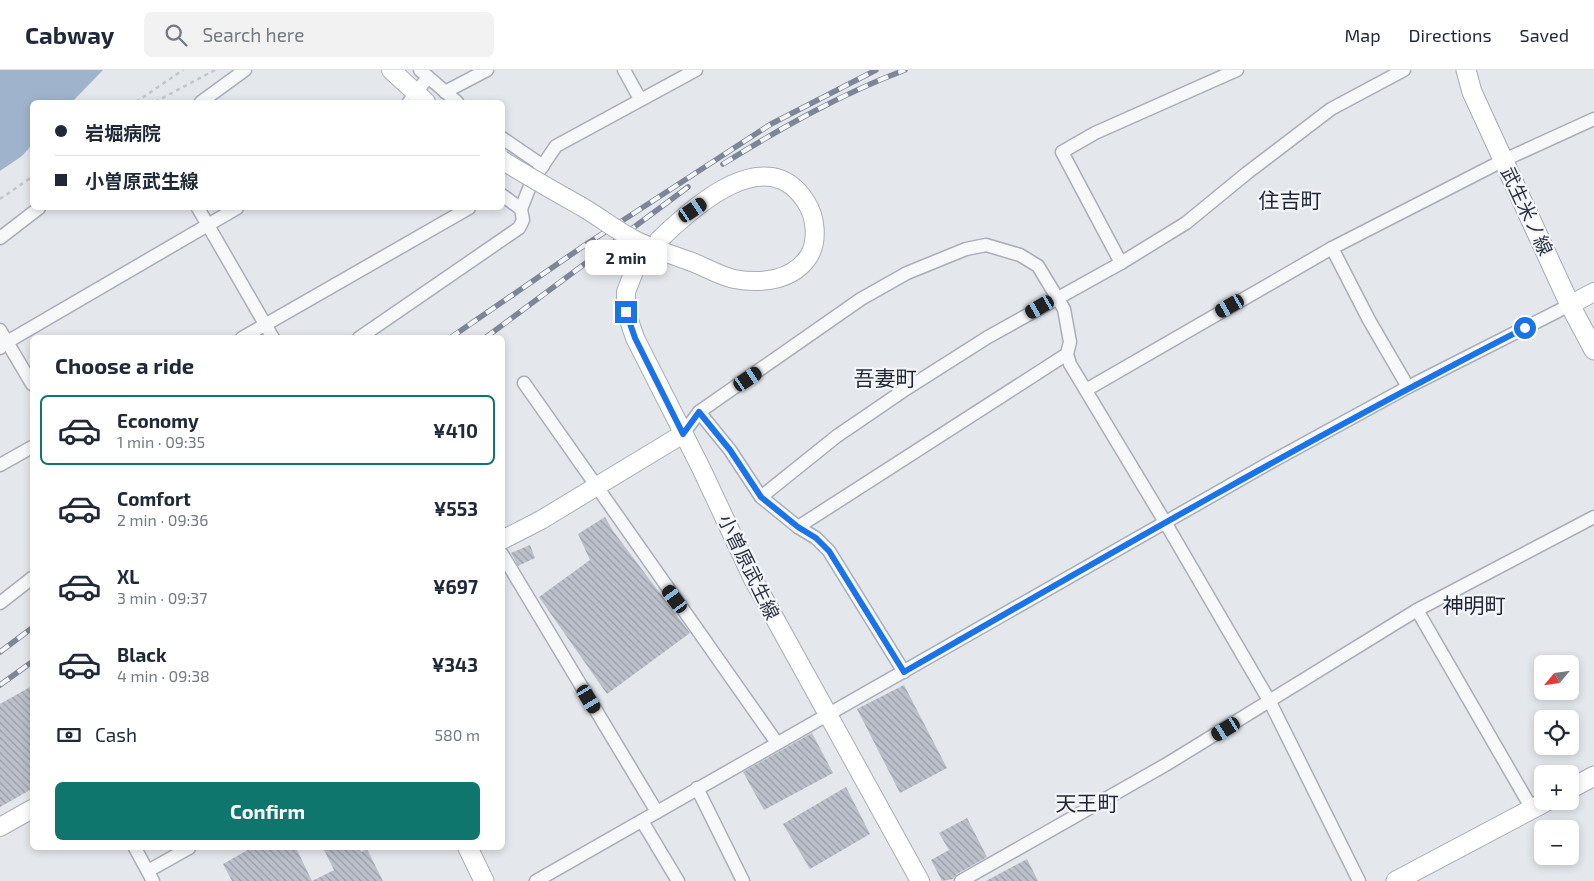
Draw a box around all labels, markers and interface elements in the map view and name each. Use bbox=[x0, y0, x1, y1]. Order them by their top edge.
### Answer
search box bbox=[144, 12, 494, 57]
text: Cabway bbox=[25, 20, 114, 49]
icon: search bbox=[162, 21, 190, 49]
text: Search here bbox=[202, 23, 304, 46]
text: Map bbox=[1344, 24, 1381, 46]
text: Directions bbox=[1409, 24, 1492, 46]
text: Saved bbox=[1520, 24, 1569, 46]
text: 岩堀病院 bbox=[85, 121, 161, 144]
street label: 武生米ノ線 bbox=[1497, 163, 1558, 259]
text: 小曽原武生線 bbox=[85, 169, 199, 192]
district label: 住吉町 bbox=[1259, 187, 1322, 212]
car bbox=[676, 195, 709, 225]
callout: 2 min bbox=[585, 240, 667, 274]
text: 2 min bbox=[606, 248, 646, 267]
car bbox=[1213, 292, 1246, 320]
car bbox=[1023, 293, 1056, 321]
route end bbox=[615, 301, 637, 323]
route start bbox=[1514, 317, 1536, 339]
text: Choose a ride bbox=[55, 352, 194, 378]
car bbox=[731, 364, 764, 394]
district label: 吾妻町 bbox=[854, 365, 917, 390]
icon: car bbox=[57, 408, 102, 453]
text: Economy bbox=[117, 409, 199, 432]
text: ¥410 bbox=[433, 419, 478, 442]
text: 1 min · 09:35 bbox=[117, 432, 205, 451]
icon: car bbox=[57, 486, 102, 531]
text: Comfort bbox=[117, 487, 191, 510]
text: ¥553 bbox=[434, 497, 478, 520]
text: 2 min · 09:36 bbox=[117, 510, 208, 529]
street label: 小曽原武生線 bbox=[714, 511, 785, 623]
icon: car bbox=[57, 564, 102, 609]
text: XL bbox=[117, 565, 139, 588]
text: ¥697 bbox=[433, 575, 478, 598]
car bbox=[660, 582, 689, 616]
text: 3 min · 09:37 bbox=[117, 588, 207, 607]
district label: 神明町 bbox=[1443, 592, 1506, 617]
icon: car bbox=[57, 642, 102, 687]
text: Black bbox=[117, 643, 167, 666]
text: ¥343 bbox=[432, 653, 478, 676]
north arrow bbox=[1534, 655, 1579, 700]
map controls bbox=[1534, 655, 1579, 865]
text: 4 min · 09:38 bbox=[117, 666, 210, 685]
car bbox=[574, 682, 603, 716]
button: locate bbox=[1534, 710, 1579, 755]
car bbox=[1209, 715, 1242, 743]
icon: cash bbox=[55, 721, 83, 749]
text: Cash bbox=[95, 723, 137, 746]
text: 580 m bbox=[434, 725, 480, 744]
button: + bbox=[1534, 765, 1579, 810]
button: Confirm bbox=[55, 782, 480, 840]
district label: 天王町 bbox=[1056, 790, 1119, 815]
button: − bbox=[1534, 820, 1579, 865]

